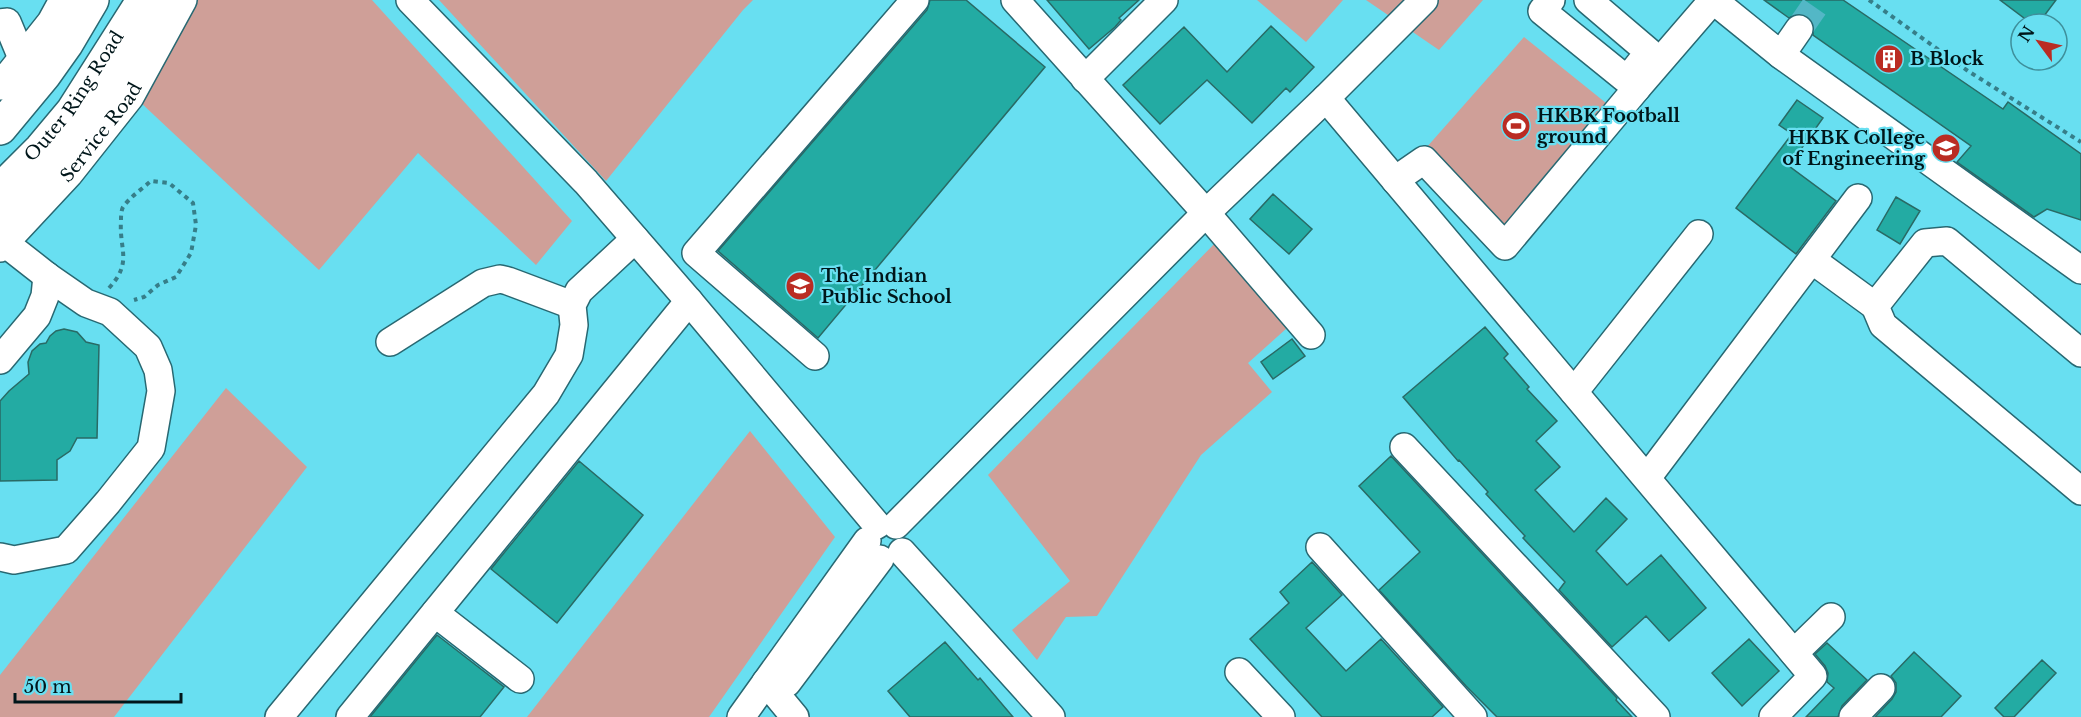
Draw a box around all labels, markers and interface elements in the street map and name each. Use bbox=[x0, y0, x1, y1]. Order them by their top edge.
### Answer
north arrow bbox=[2009, 12, 2069, 72]
text: N bbox=[2014, 22, 2039, 46]
street label: Outer Ring Road bbox=[20, 27, 128, 166]
building icon: B Block bbox=[1873, 43, 1905, 75]
place label: B Block bbox=[1910, 48, 1985, 70]
street label: Service Road bbox=[56, 79, 147, 187]
place label: HKBK Football ground bbox=[1537, 105, 1681, 148]
sports icon: HKBK Football ground bbox=[1500, 110, 1532, 142]
place label: HKBK College of Engineering bbox=[1782, 127, 1926, 170]
school or university icon: HKBK College of Engineering bbox=[1930, 132, 1962, 164]
place label: The Indian Public School bbox=[821, 265, 952, 308]
school or university icon: The Indian Public School bbox=[784, 270, 816, 302]
scale bar bbox=[15, 666, 182, 704]
text: 50 m bbox=[24, 676, 72, 698]

